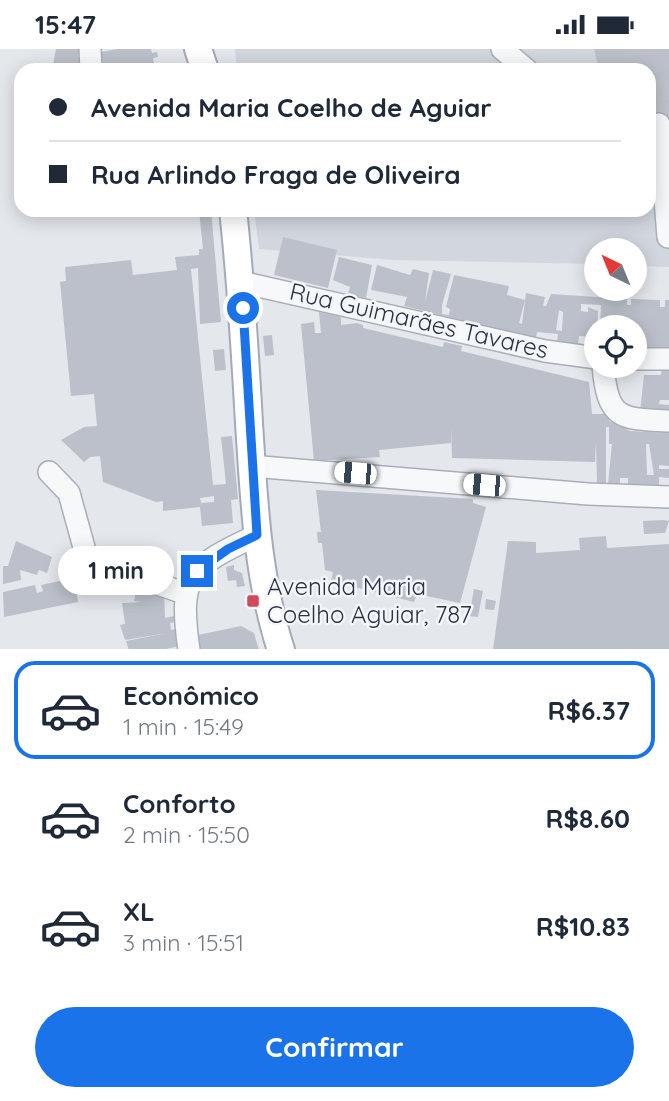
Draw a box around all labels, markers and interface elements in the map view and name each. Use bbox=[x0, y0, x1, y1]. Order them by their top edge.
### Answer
text: 15:47 bbox=[35, 8, 96, 41]
text: Avenida Maria Coelho de Aguiar bbox=[91, 91, 492, 124]
text: Rua Arlindo Fraga de Oliveira bbox=[91, 158, 461, 191]
north arrow bbox=[584, 238, 648, 301]
map controls bbox=[584, 238, 647, 378]
street label: Rua Guimarães Tavares bbox=[287, 276, 551, 364]
route start bbox=[227, 292, 259, 324]
button: locate bbox=[584, 315, 647, 378]
car bbox=[334, 461, 377, 485]
car bbox=[463, 473, 506, 497]
callout: 1 min bbox=[57, 547, 172, 595]
route end bbox=[181, 555, 213, 587]
text: 1 min bbox=[88, 556, 144, 585]
place label: Avenida Maria Coelho Aguiar, 787 bbox=[267, 571, 472, 629]
marker: Avenida Maria Coelho Aguiar, 787 bbox=[245, 593, 261, 609]
icon: car bbox=[39, 679, 102, 742]
text: Econômico bbox=[123, 679, 259, 712]
text: R$6.37 bbox=[548, 694, 630, 727]
text: 1 min · 15:49 bbox=[123, 712, 244, 741]
icon: car bbox=[39, 787, 102, 850]
text: Conforto bbox=[123, 787, 236, 820]
text: R$8.60 bbox=[546, 802, 630, 835]
text: 2 min · 15:50 bbox=[123, 820, 250, 849]
icon: car bbox=[39, 895, 102, 958]
text: XL bbox=[123, 895, 155, 928]
text: R$10.83 bbox=[536, 910, 630, 943]
text: 3 min · 15:51 bbox=[123, 928, 244, 957]
button: Confirmar bbox=[35, 1007, 634, 1087]

